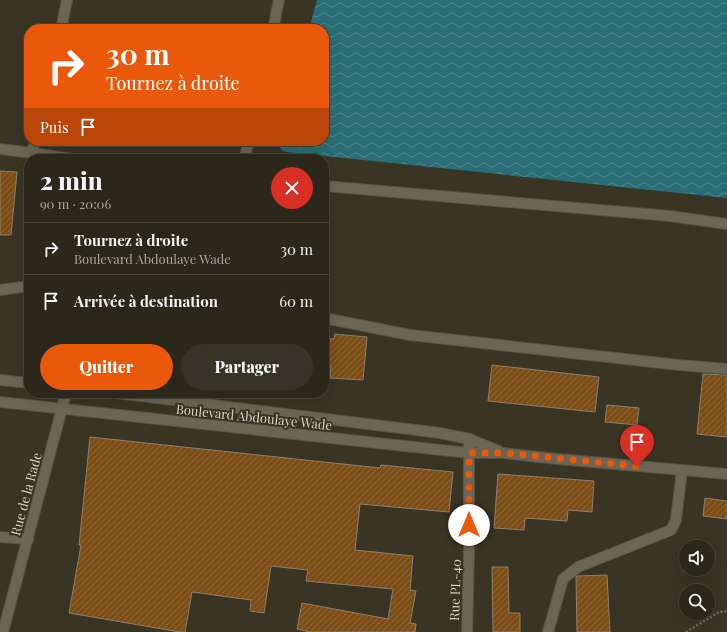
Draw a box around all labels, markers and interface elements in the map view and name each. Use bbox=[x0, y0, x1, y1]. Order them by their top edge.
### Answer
text: 30 m bbox=[106, 35, 170, 72]
icon: right bbox=[40, 40, 92, 92]
text: Tournez à droite bbox=[106, 71, 240, 95]
icon: arrive bbox=[77, 116, 99, 138]
text: Puis bbox=[40, 117, 69, 137]
text: 2 min bbox=[40, 164, 103, 196]
button: close bbox=[271, 167, 313, 209]
text: 90 m · 20:06 bbox=[40, 195, 111, 212]
text: Tournez à droite bbox=[74, 230, 188, 250]
icon: right bbox=[40, 238, 62, 260]
text: 30 m bbox=[280, 239, 313, 259]
text: Boulevard Abdoulaye Wade bbox=[74, 250, 231, 267]
icon: arrive bbox=[40, 290, 62, 312]
text: Arrivée à destination bbox=[74, 291, 218, 311]
text: 60 m bbox=[279, 291, 313, 311]
button: Quitter bbox=[40, 344, 173, 390]
button: Partager bbox=[181, 344, 313, 390]
street label: Boulevard Abdoulaye Wade bbox=[175, 400, 333, 433]
pin bbox=[620, 425, 654, 466]
icon: arrive bbox=[626, 431, 648, 453]
street label: Rue de la Rade bbox=[6, 450, 45, 537]
position arrow bbox=[448, 504, 490, 546]
map controls bbox=[679, 540, 715, 620]
button: sound bbox=[679, 540, 715, 576]
street label: Rue PL-40 bbox=[445, 559, 464, 621]
button: search bbox=[679, 584, 715, 620]

